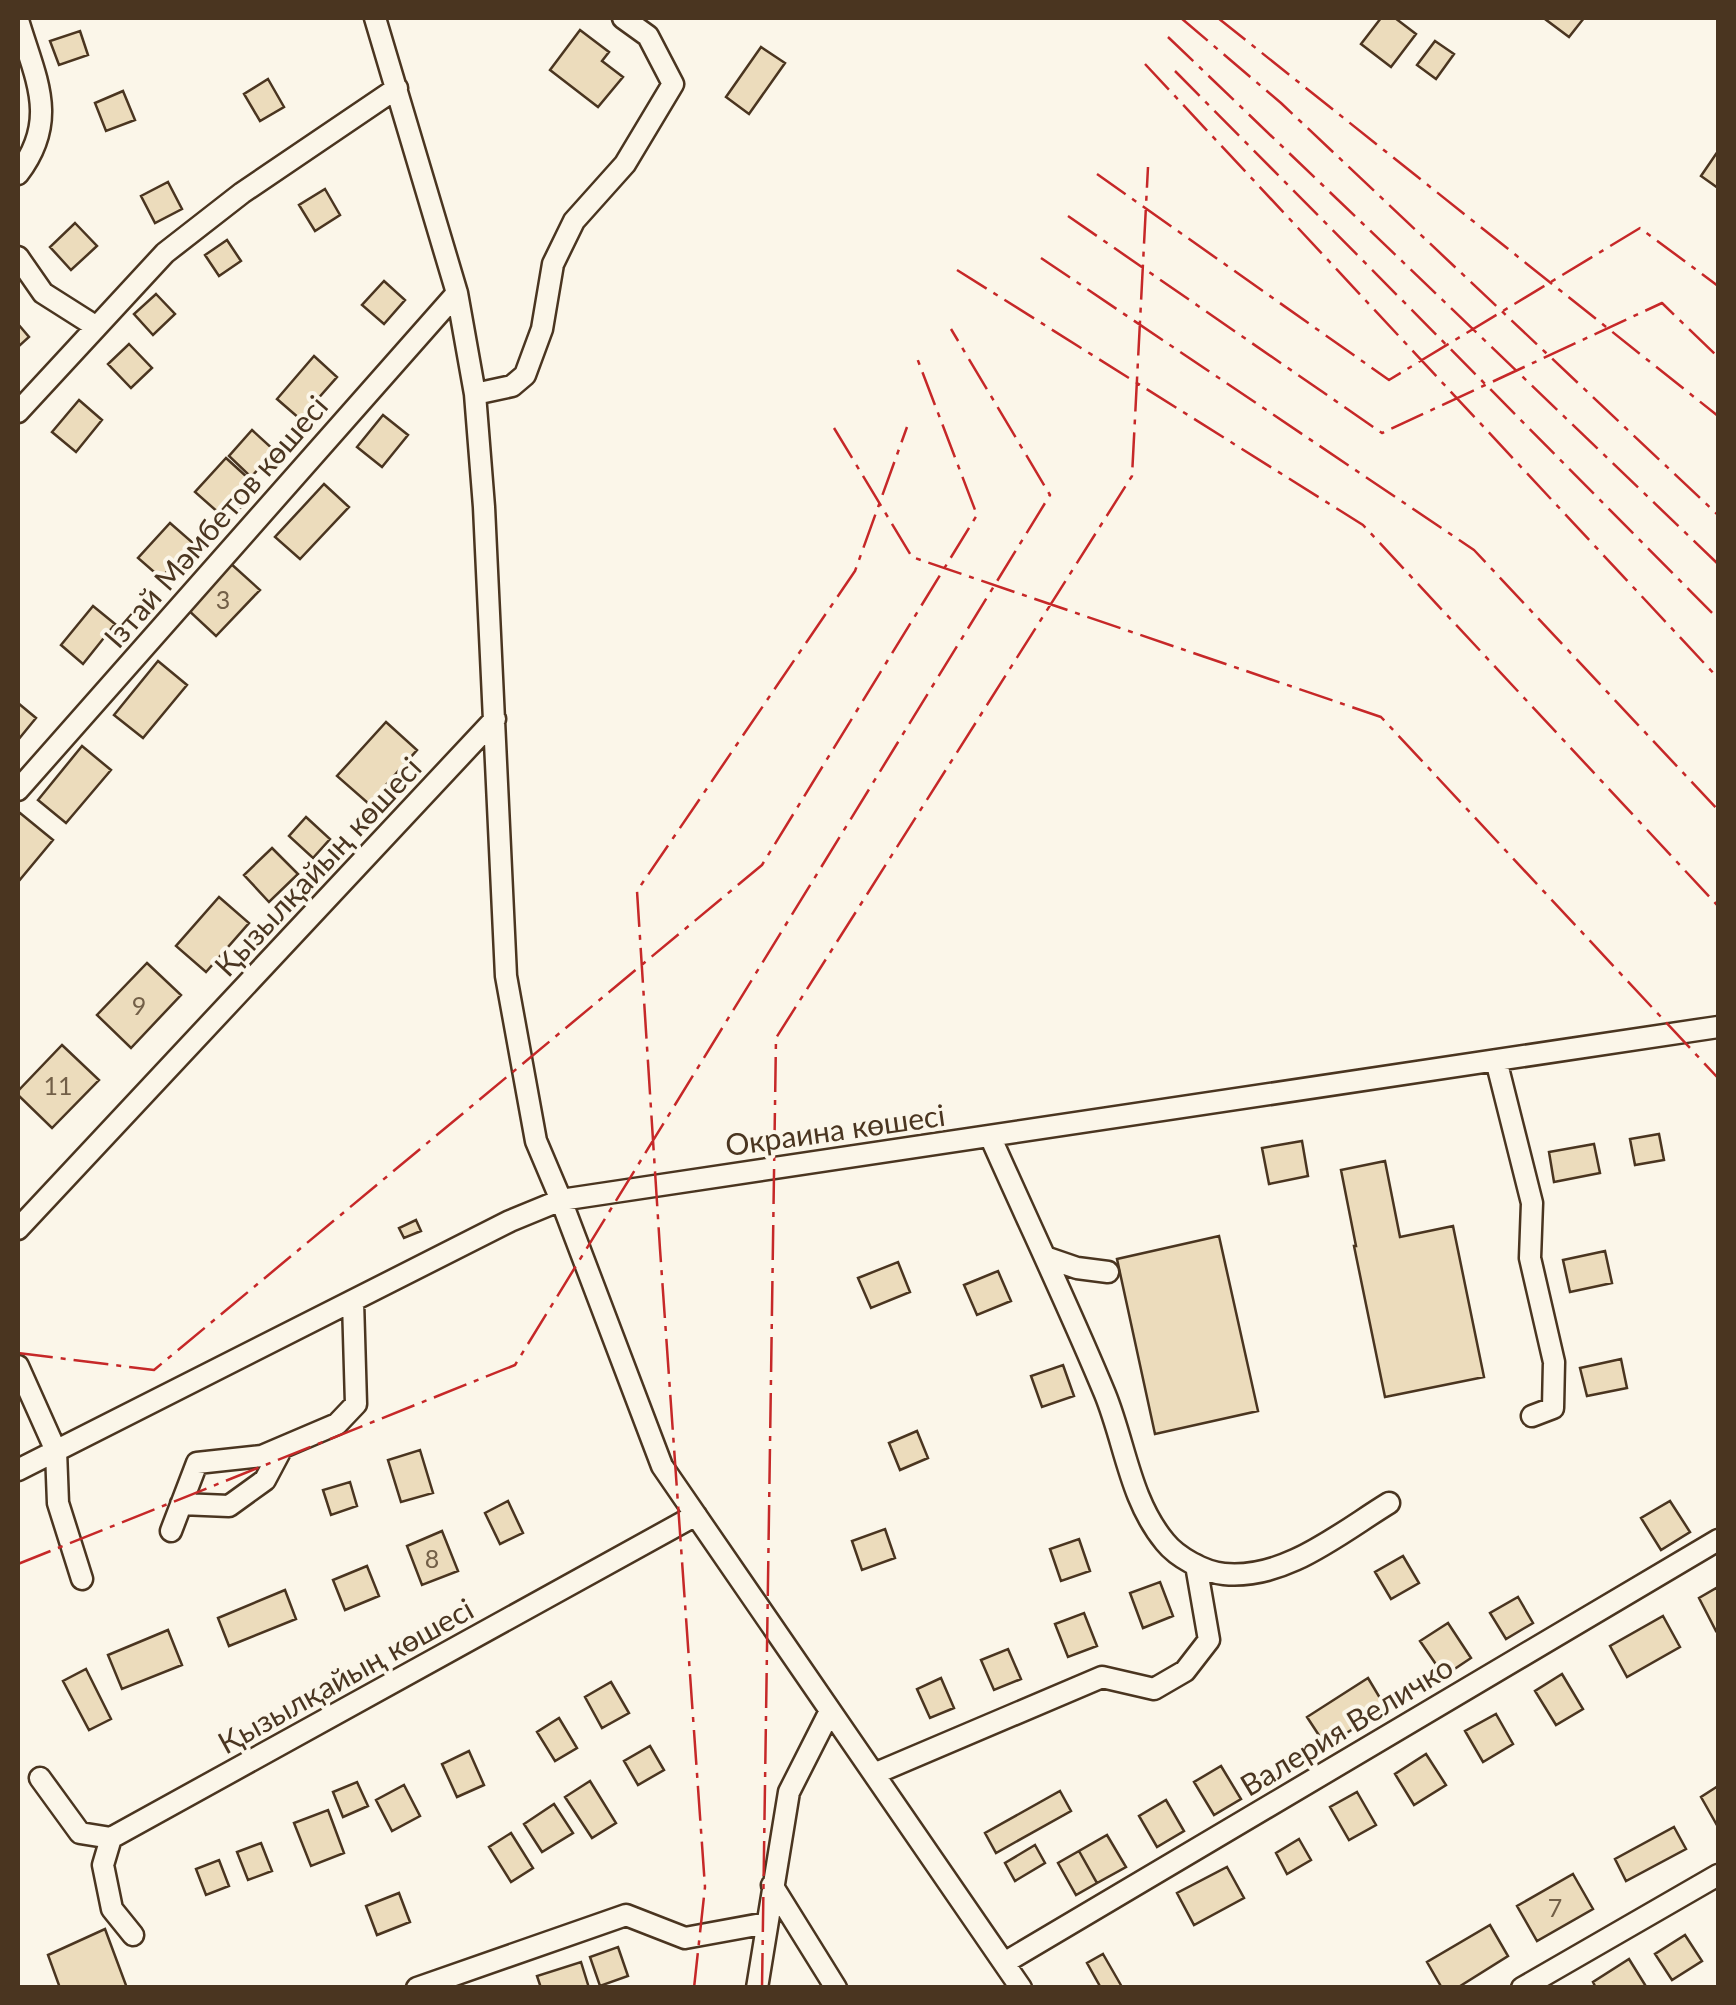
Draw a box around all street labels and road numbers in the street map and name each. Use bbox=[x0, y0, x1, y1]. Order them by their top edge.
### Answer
street label: Ізтай Мәмбетов көшесі bbox=[96, 388, 334, 654]
street label: Қызылқайың көшесі bbox=[206, 749, 428, 983]
street label: Окраина көшесі bbox=[723, 1096, 947, 1162]
street label: Қызылқайың көшесі bbox=[211, 1590, 479, 1760]
street label: Валерия Величко bbox=[1233, 1647, 1459, 1803]

